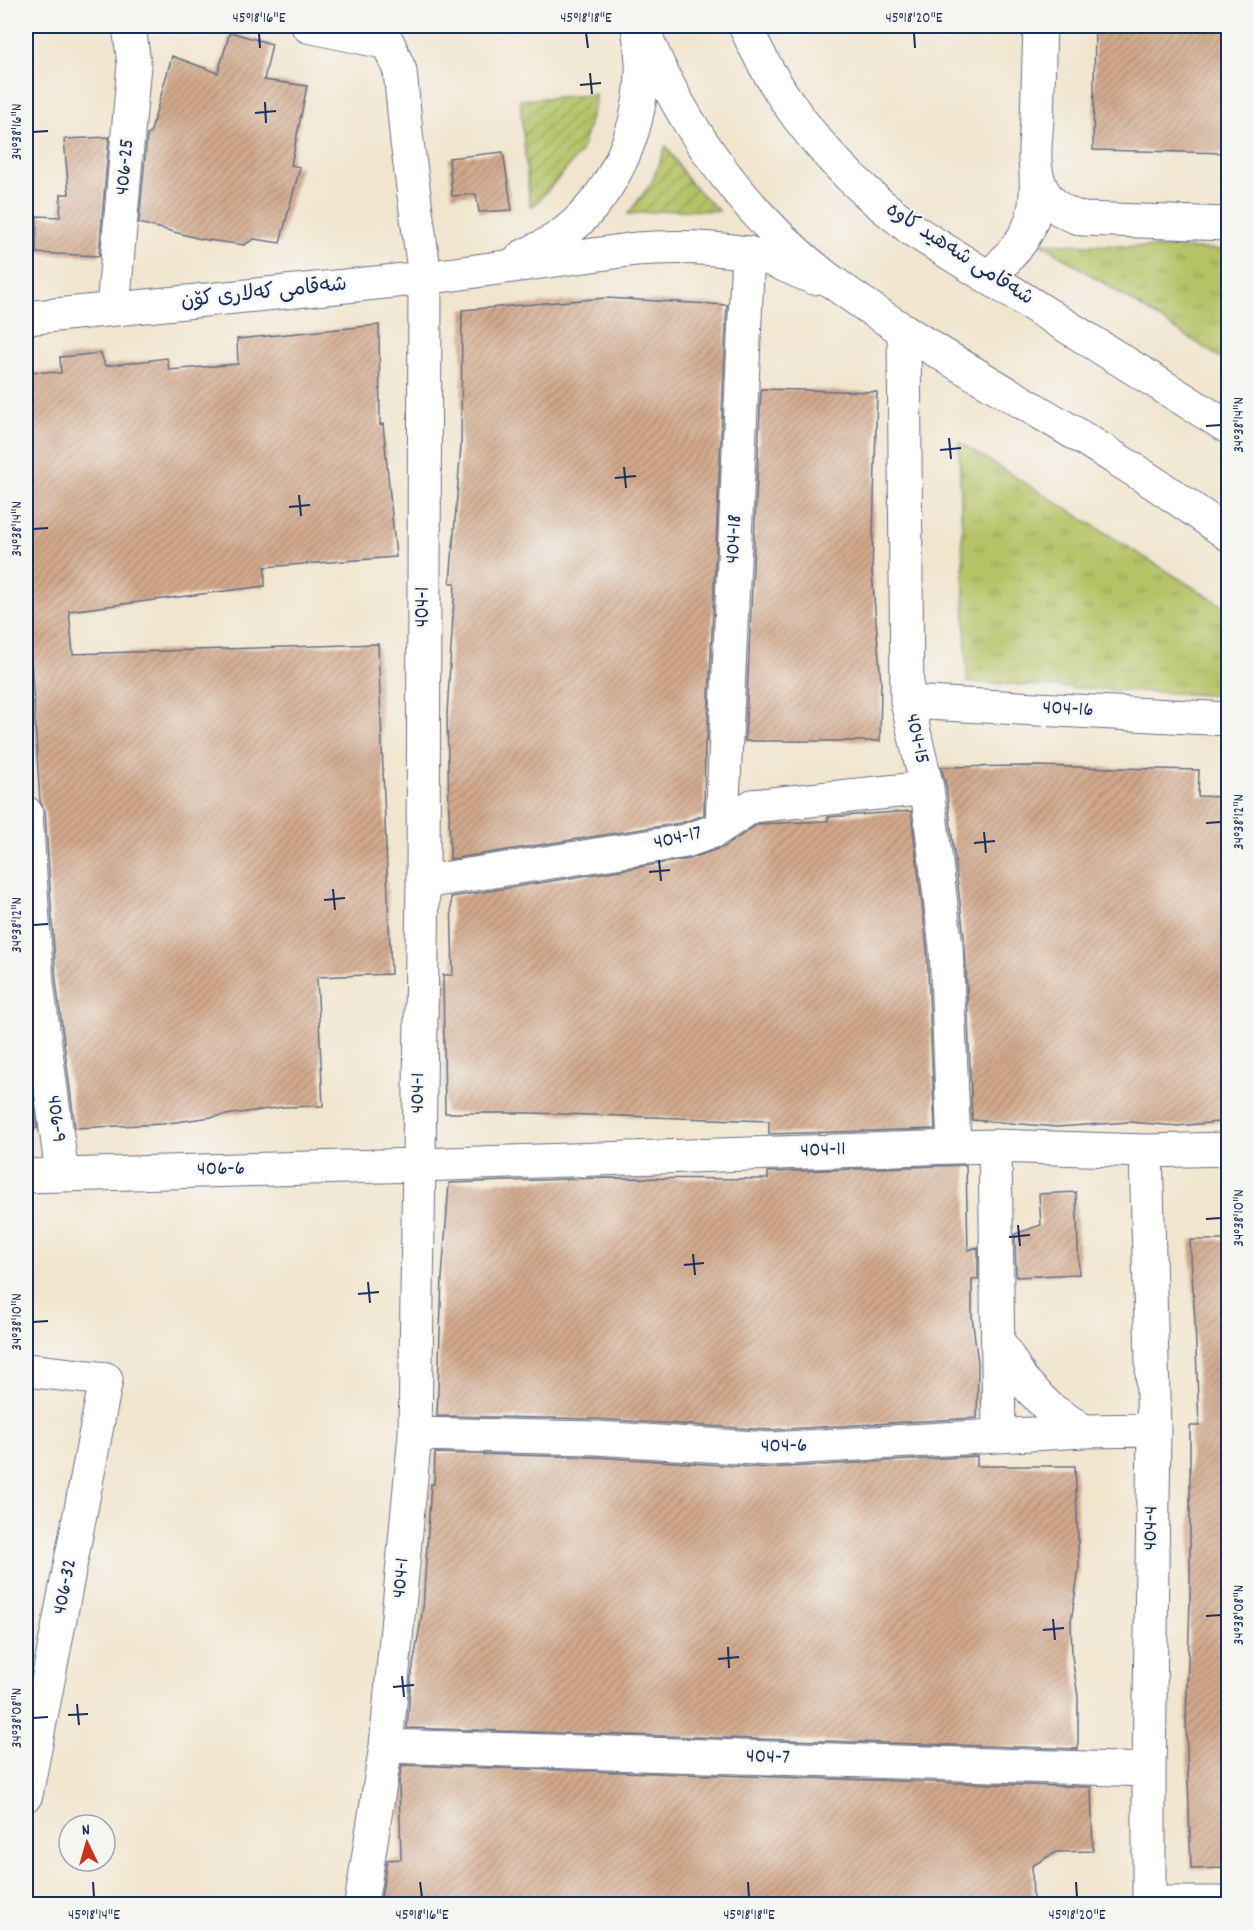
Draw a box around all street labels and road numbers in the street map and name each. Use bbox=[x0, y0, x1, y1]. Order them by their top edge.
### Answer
street label: 406-25 bbox=[109, 138, 143, 196]
street label: شەقامی شەهید کاوە bbox=[879, 196, 1039, 314]
street label: شەقامی کەلاری کۆن bbox=[179, 270, 349, 318]
street label: 404-18 bbox=[719, 514, 751, 564]
street label: 404-1 bbox=[409, 587, 439, 627]
street label: 404-16 bbox=[1042, 694, 1094, 726]
street label: 404-15 bbox=[896, 711, 936, 767]
street label: 404-17 bbox=[651, 819, 705, 859]
street label: 404-1 bbox=[404, 1072, 434, 1114]
street label: 406-9 bbox=[37, 1094, 73, 1144]
street label: 404-11 bbox=[800, 1135, 846, 1167]
street label: 406-6 bbox=[197, 1155, 245, 1185]
street label: 404-6 bbox=[761, 1432, 807, 1462]
street label: 404-4 bbox=[1137, 1505, 1167, 1551]
street label: 404-1 bbox=[385, 1556, 419, 1600]
street label: 406-32 bbox=[46, 1557, 86, 1617]
street label: 404-7 bbox=[745, 1742, 791, 1774]

